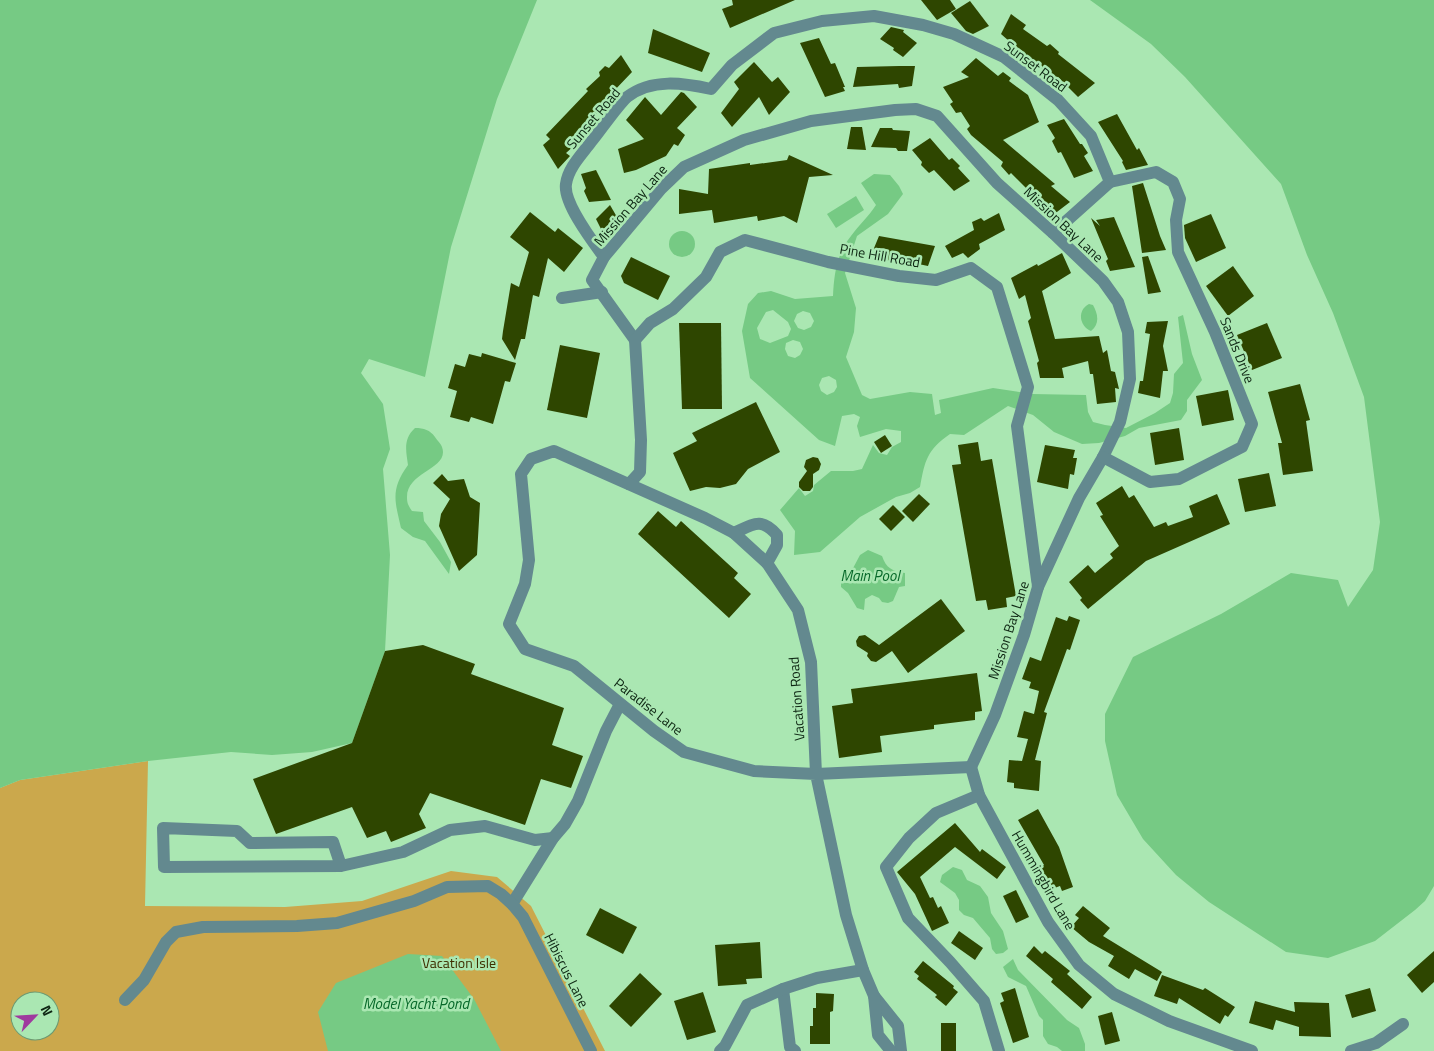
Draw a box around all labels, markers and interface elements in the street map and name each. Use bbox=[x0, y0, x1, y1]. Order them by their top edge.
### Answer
street label: Sunset Road bbox=[1000, 35, 1072, 97]
street label: Sunset Road bbox=[561, 83, 625, 153]
street label: Mission Bay Lane bbox=[588, 159, 672, 251]
street label: Mission Bay Lane bbox=[1019, 181, 1109, 267]
street label: Pine Hill Road bbox=[838, 238, 922, 272]
street label: Sands Drive bbox=[1215, 314, 1261, 386]
water label: Main Pool bbox=[840, 564, 901, 587]
street label: Mission Bay Lane bbox=[982, 578, 1034, 682]
street label: Vacation Road bbox=[783, 656, 809, 742]
street label: Paradise Lane bbox=[610, 672, 688, 740]
street label: Hummingbird Lane bbox=[1007, 826, 1081, 934]
street label: Hibiscus Lane bbox=[539, 929, 595, 1011]
park label: Vacation Isle bbox=[422, 952, 496, 973]
north arrow bbox=[10, 991, 60, 1041]
water label: Model Yacht Pond bbox=[363, 992, 471, 1015]
text: N bbox=[36, 1001, 59, 1019]

